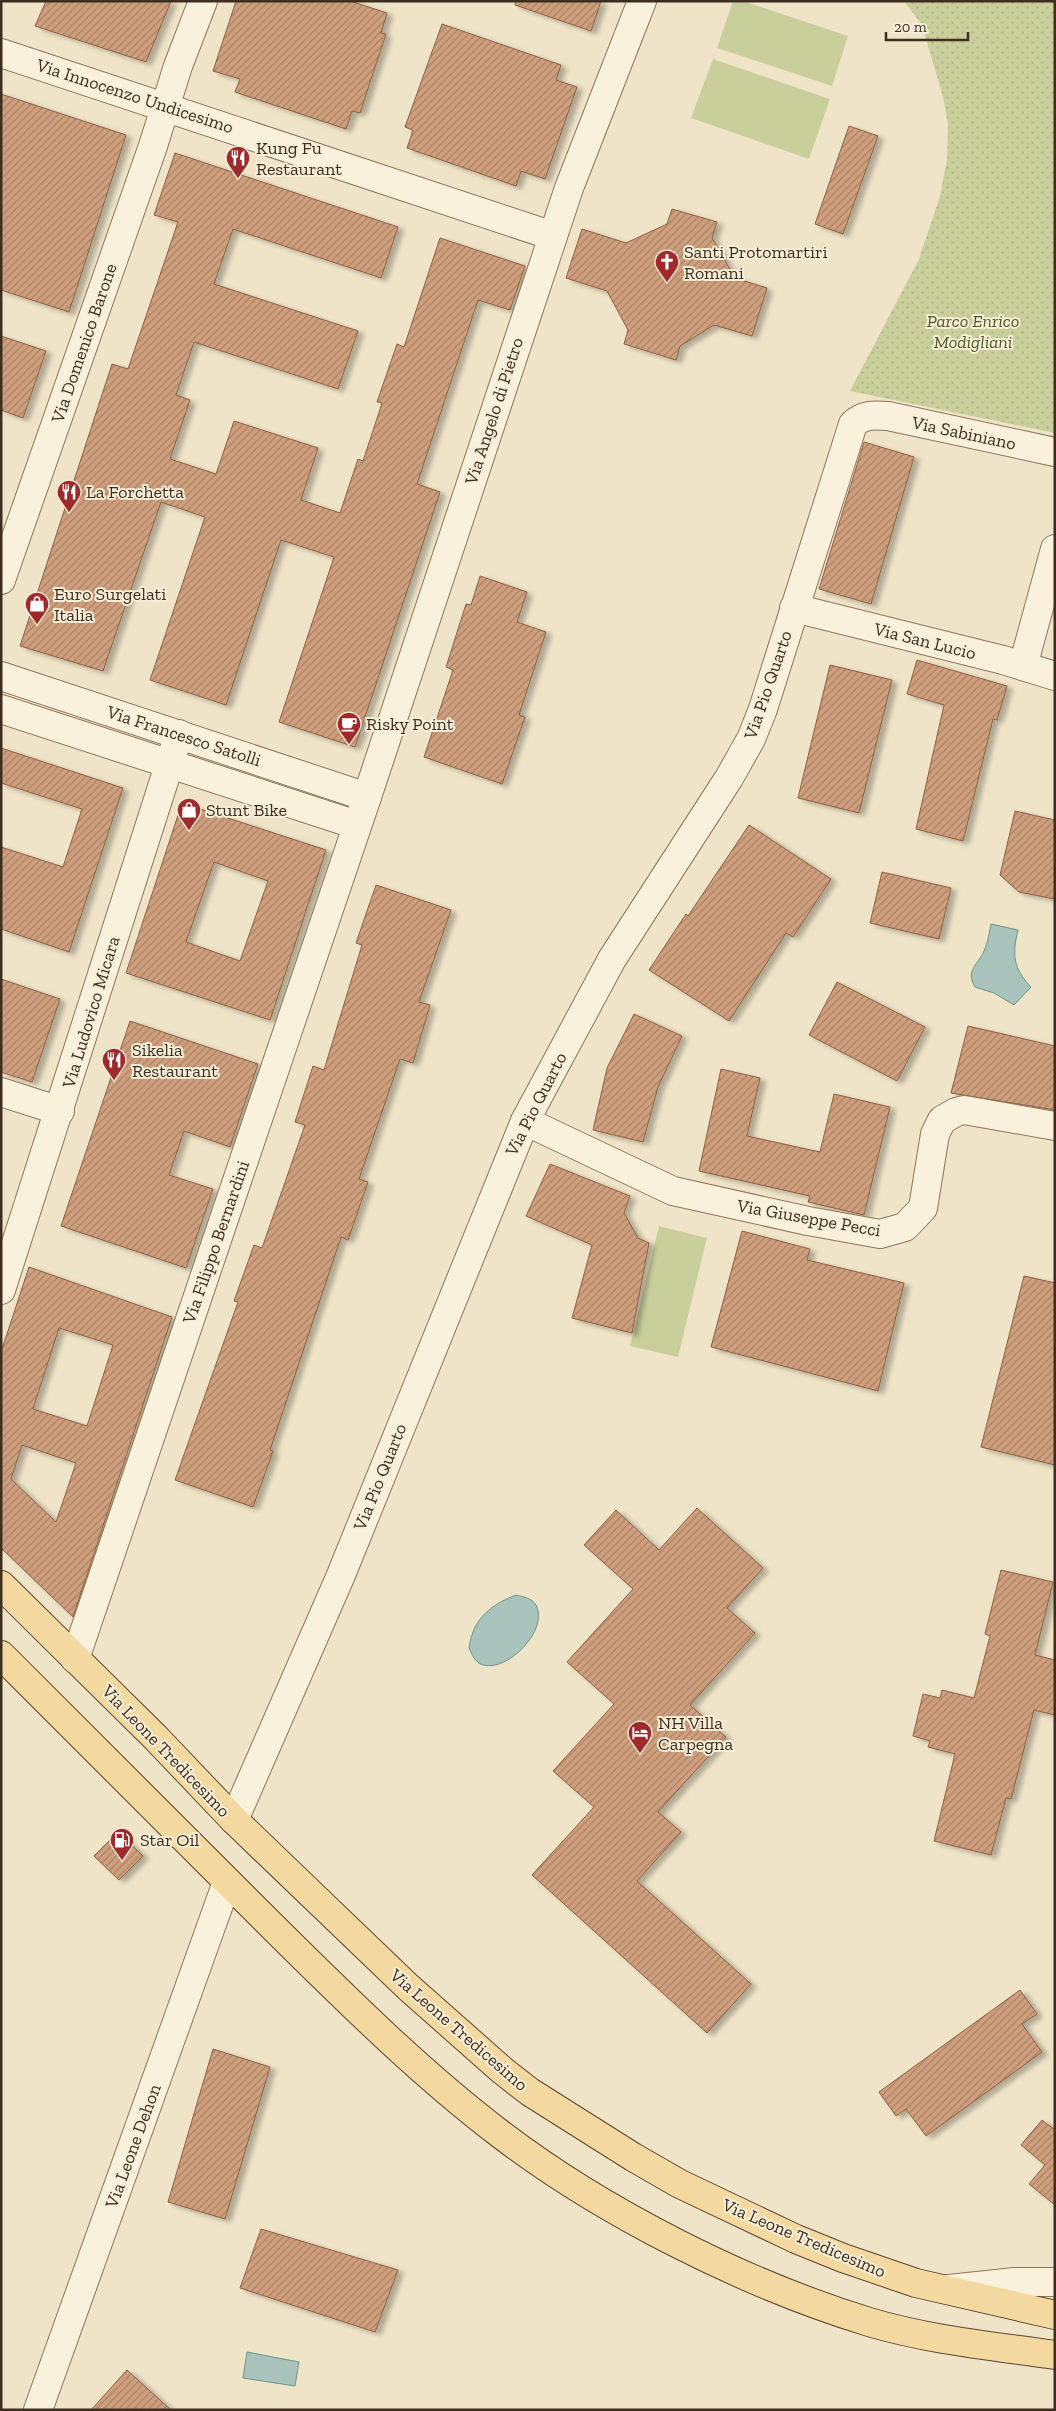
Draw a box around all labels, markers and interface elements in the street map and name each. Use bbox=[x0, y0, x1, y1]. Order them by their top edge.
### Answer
scale bar bbox=[886, 10, 968, 42]
text: 20 m bbox=[894, 18, 927, 36]
street label: Via Innocenzo Undicesimo bbox=[33, 53, 236, 138]
place label: Kung Fu Restaurant bbox=[256, 137, 342, 180]
restaurant icon: Kung Fu Restaurant bbox=[225, 145, 251, 179]
place label: Santi Protomartiri Romani bbox=[684, 241, 828, 284]
church icon: Santi Protomartiri Romani bbox=[654, 249, 680, 283]
street label: Via Domenico Barone bbox=[46, 260, 122, 427]
park label: Parco Enrico Modigliani bbox=[927, 310, 1019, 353]
street label: Via Angelo di Pietro bbox=[460, 335, 528, 488]
street label: Via Sabiniano bbox=[909, 411, 1018, 455]
restaurant icon: La Forchetta bbox=[56, 479, 82, 513]
place label: La Forchetta bbox=[86, 481, 184, 503]
place label: Euro Surgelati Italia bbox=[54, 583, 166, 626]
shop icon: Euro Surgelati Italia bbox=[24, 591, 50, 625]
street label: Via San Lucio bbox=[871, 617, 978, 664]
street label: Via Pio Quarto bbox=[739, 628, 797, 743]
street label: Via Francesco Satolli bbox=[103, 700, 264, 771]
cafe icon: Risky Point bbox=[336, 711, 362, 745]
place label: Risky Point bbox=[366, 713, 454, 735]
shop icon: Stunt Bike bbox=[176, 797, 202, 831]
place label: Stunt Bike bbox=[206, 799, 287, 821]
street label: Via Ludovico Micara bbox=[57, 933, 125, 1092]
place label: Sikelia Restaurant bbox=[132, 1039, 218, 1082]
restaurant icon: Sikelia Restaurant bbox=[101, 1047, 127, 1081]
street label: Via Pio Quarto bbox=[500, 1049, 572, 1160]
street label: Via Filippo Bernardini bbox=[177, 1158, 254, 1327]
street label: Via Giuseppe Pecci bbox=[734, 1194, 883, 1241]
street label: Via Pio Quarto bbox=[348, 1420, 411, 1535]
street label: Via Leone Tredicesimo bbox=[96, 1680, 235, 1822]
place label: NH Villa Carpegna bbox=[658, 1712, 733, 1755]
hotel icon: NH Villa Carpegna bbox=[627, 1720, 653, 1754]
fuel station icon: Star Oil bbox=[109, 1827, 135, 1861]
place label: Star Oil bbox=[140, 1829, 199, 1851]
street label: Via Leone Tredicesimo bbox=[385, 1963, 532, 2096]
street label: Via Leone Dehon bbox=[100, 2080, 166, 2212]
street label: Via Leone Tredicesimo bbox=[718, 2193, 889, 2282]

